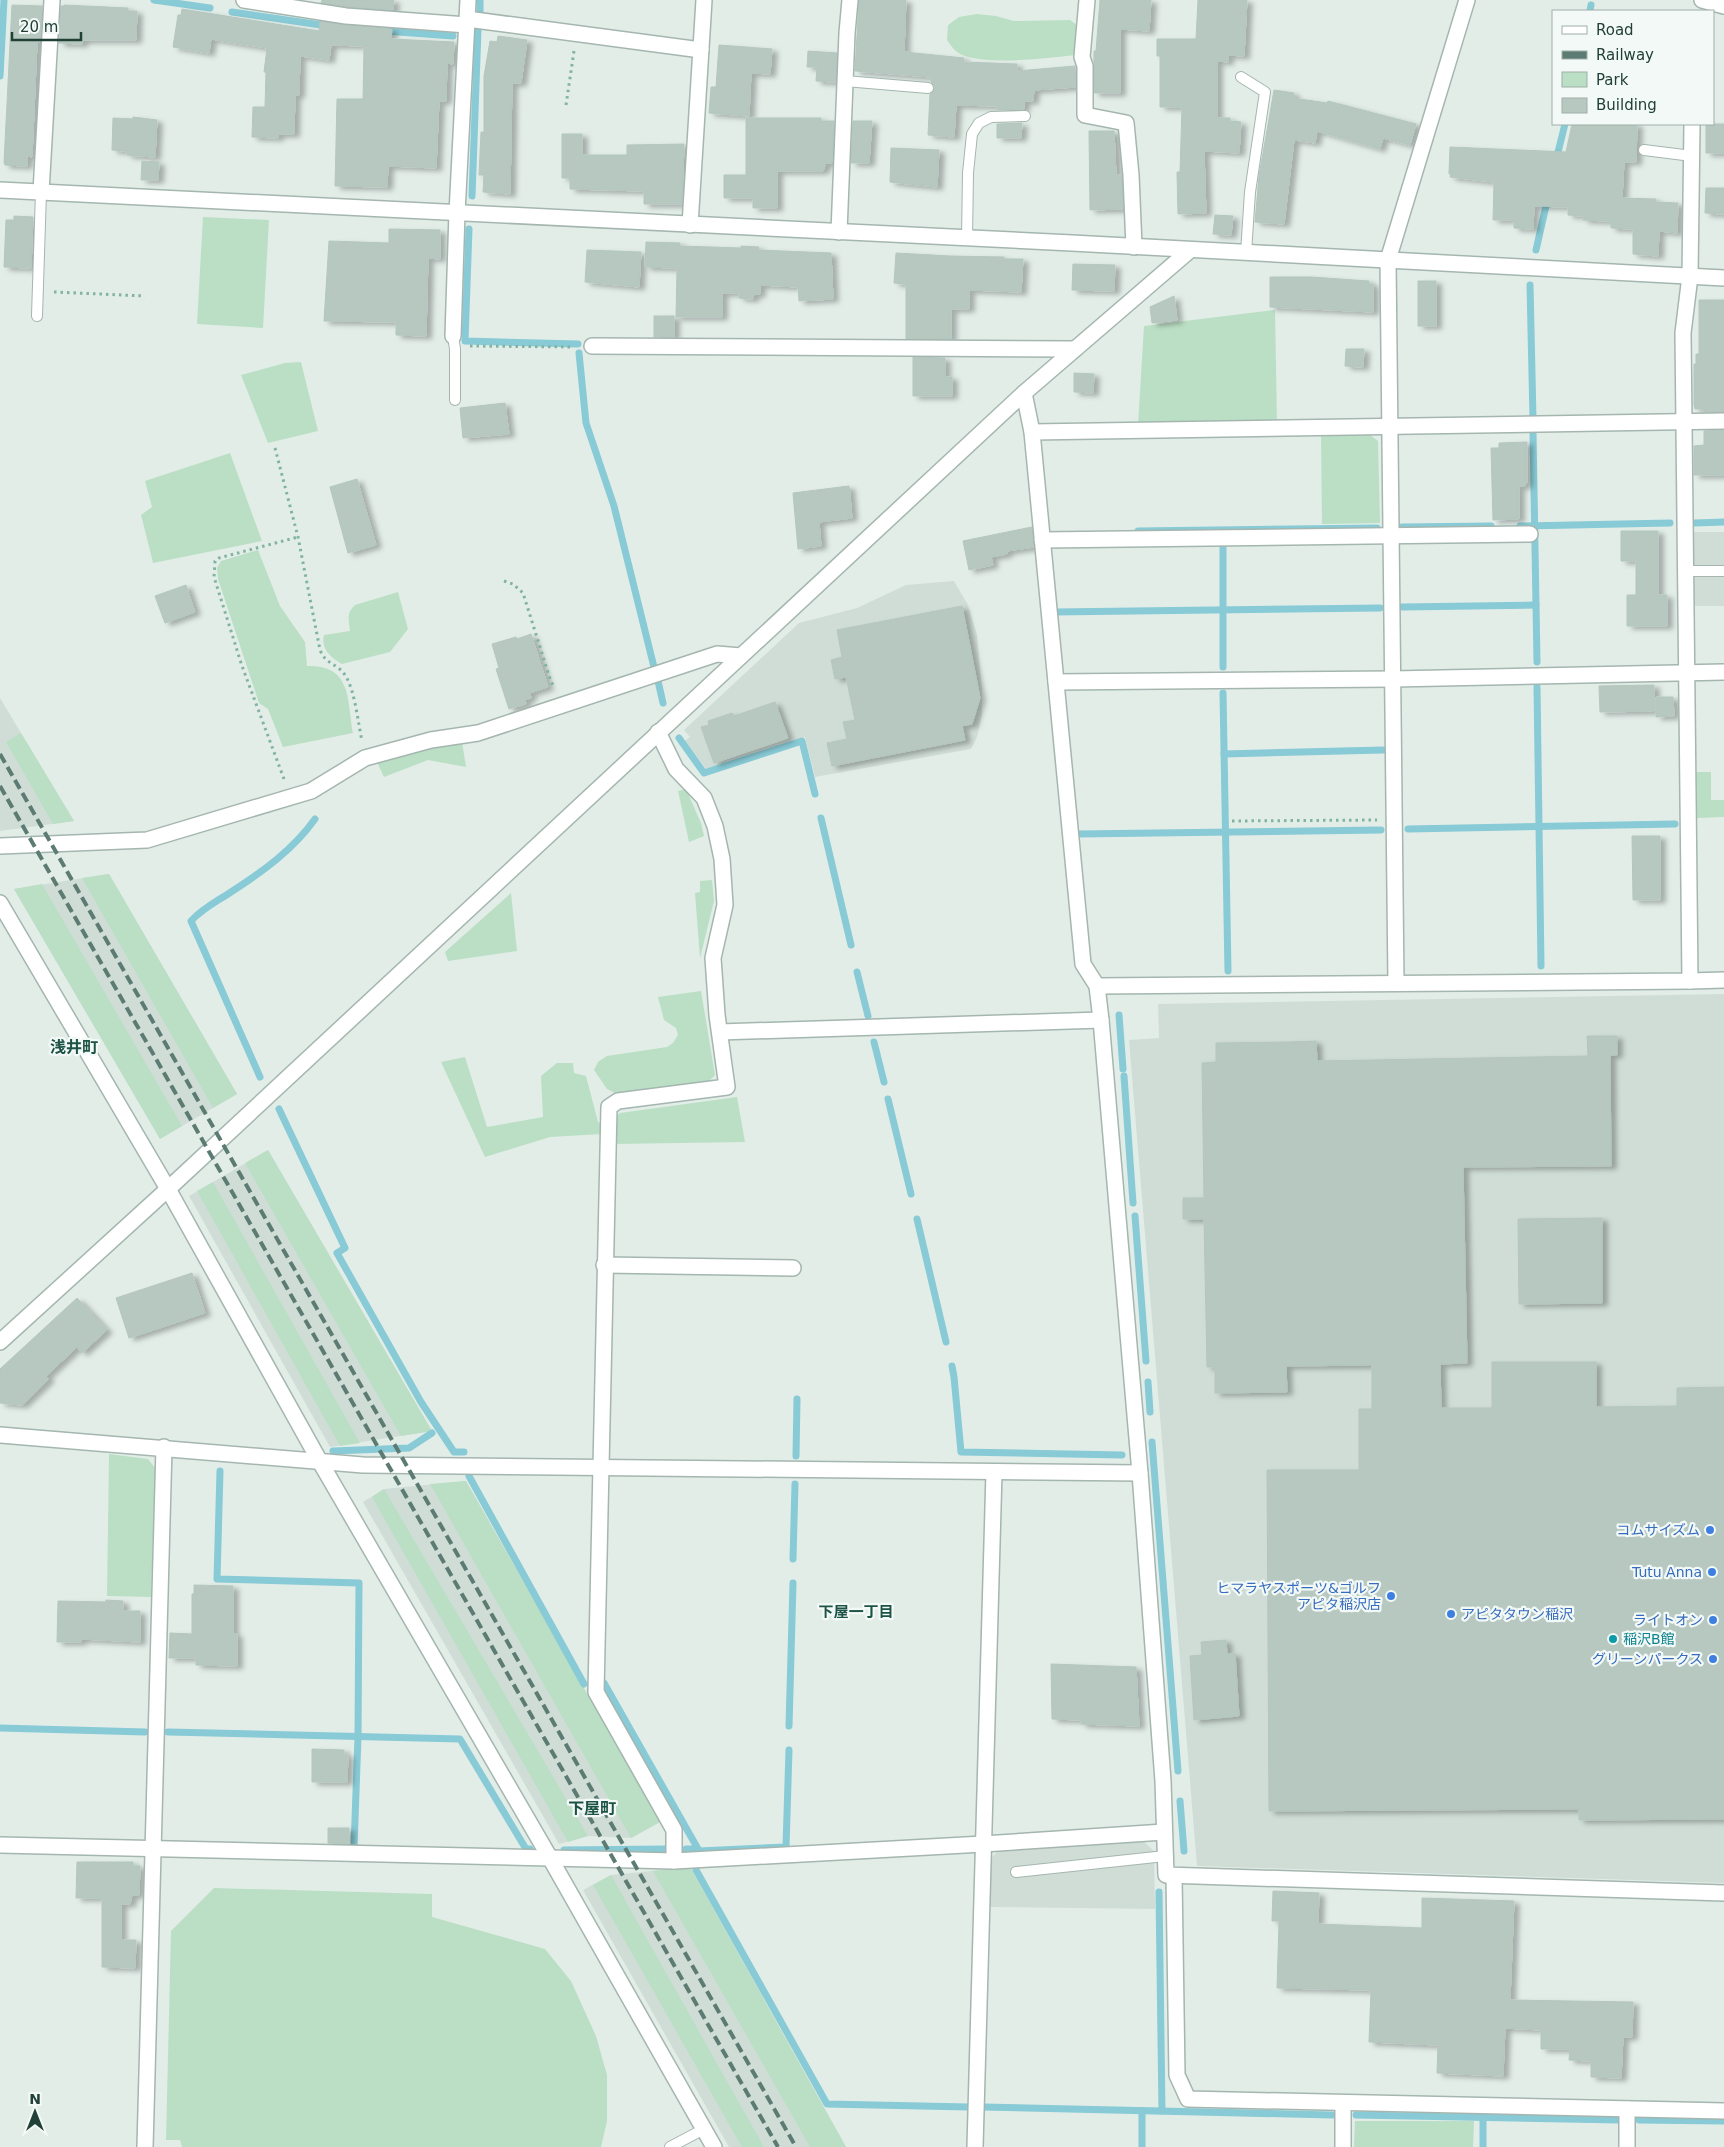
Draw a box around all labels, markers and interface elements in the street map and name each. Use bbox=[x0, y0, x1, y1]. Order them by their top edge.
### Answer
scale bar bbox=[12, 10, 81, 42]
legend bbox=[1552, 10, 1714, 125]
text: 20 m bbox=[20, 18, 58, 36]
text: Road bbox=[1596, 21, 1634, 39]
text: Railway bbox=[1596, 46, 1654, 64]
text: Park bbox=[1596, 71, 1629, 89]
text: Building bbox=[1596, 96, 1657, 114]
district label: 浅井町 bbox=[50, 1038, 98, 1057]
place label: コムサイズム bbox=[1616, 1522, 1700, 1538]
marker: コムサイズム bbox=[1704, 1524, 1716, 1536]
place label: Tutu Anna bbox=[1631, 1564, 1702, 1580]
marker: Tutu Anna bbox=[1706, 1566, 1718, 1578]
place label: ヒマラヤスポーツ&ゴルフ アピタ稲沢店 bbox=[1216, 1580, 1381, 1612]
marker: ヒマラヤスポーツ&ゴルフ アピタ稲沢店 bbox=[1385, 1590, 1397, 1602]
district label: 下屋一丁目 bbox=[818, 1603, 894, 1621]
place label: アピタタウン稲沢 bbox=[1461, 1606, 1573, 1622]
marker: アピタタウン稲沢 bbox=[1445, 1608, 1457, 1620]
place label: ライトオン bbox=[1633, 1612, 1703, 1628]
marker: ライトオン bbox=[1707, 1614, 1719, 1626]
place label: 稲沢B館 bbox=[1623, 1631, 1675, 1647]
marker: 稲沢B館 bbox=[1607, 1633, 1619, 1645]
place label: グリーンパークス bbox=[1592, 1651, 1703, 1667]
marker: グリーンパークス bbox=[1707, 1653, 1719, 1665]
district label: 下屋町 bbox=[568, 1799, 616, 1818]
north arrow bbox=[10, 2087, 60, 2137]
text: N bbox=[29, 2091, 41, 2107]

